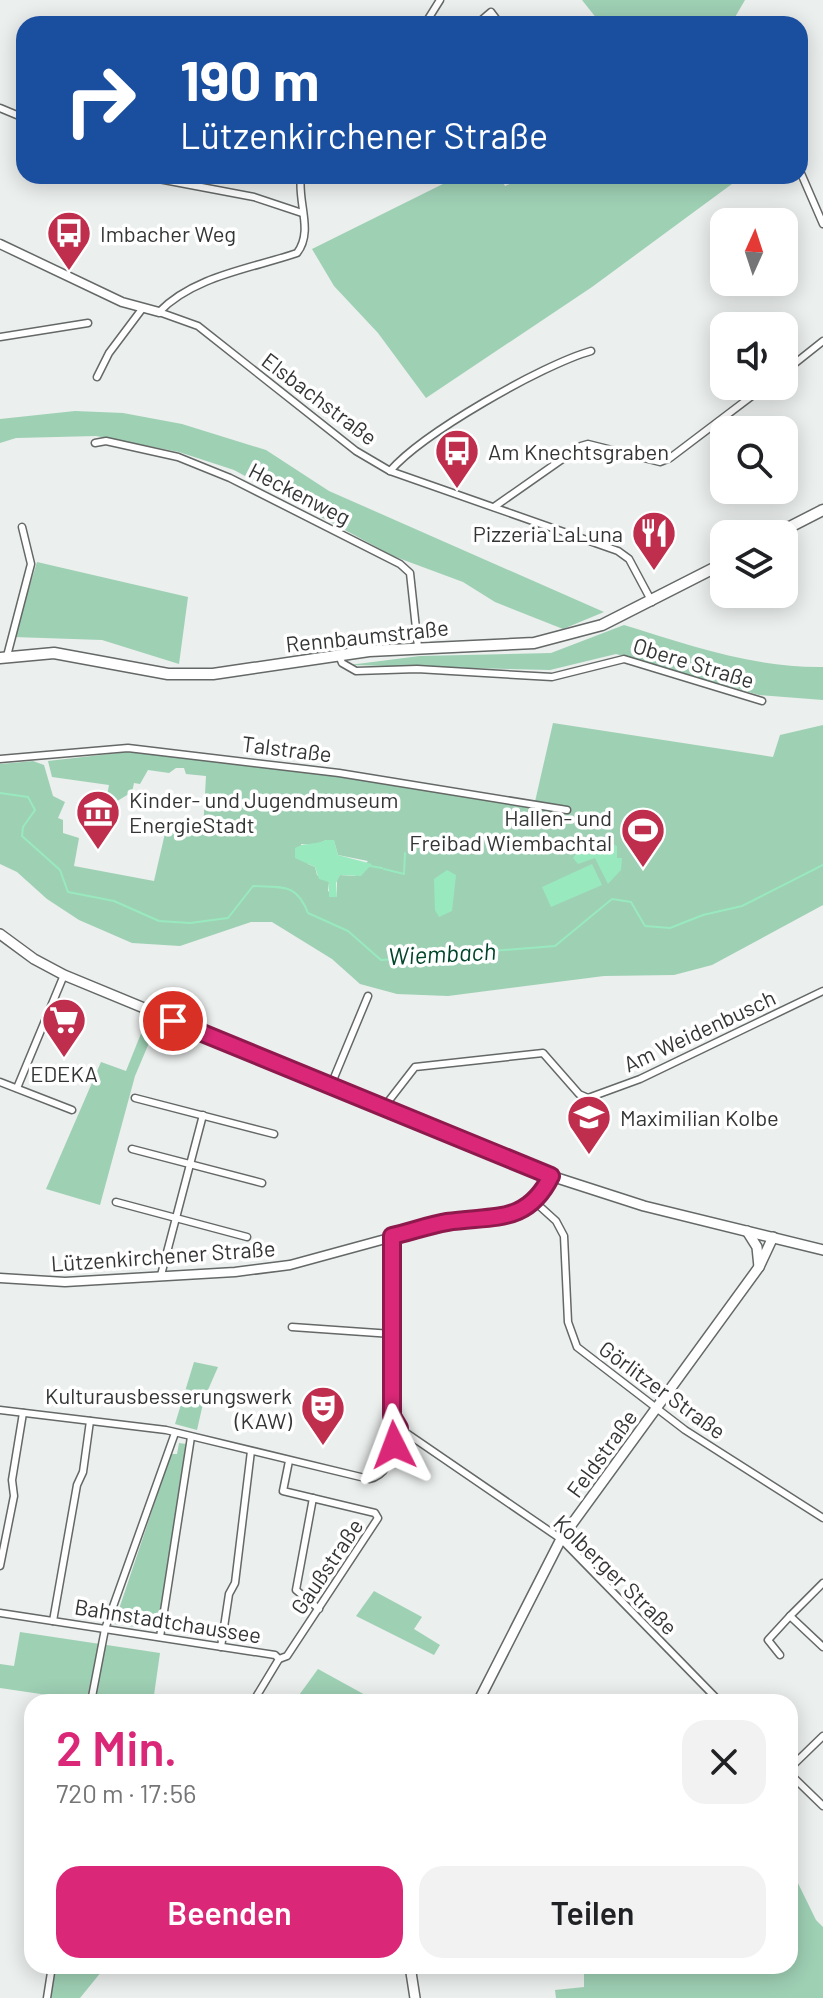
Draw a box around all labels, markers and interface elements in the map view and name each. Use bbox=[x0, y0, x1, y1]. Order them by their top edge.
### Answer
text: 190 m bbox=[180, 45, 319, 112]
icon: right bbox=[48, 48, 152, 152]
text: Lützenkirchener Straße bbox=[180, 113, 548, 156]
north arrow bbox=[710, 208, 798, 296]
map controls bbox=[710, 208, 798, 608]
bus stop icon: Imbacher Weg bbox=[45, 209, 93, 272]
place label: Imbacher Weg bbox=[100, 220, 236, 246]
button: sound bbox=[710, 312, 798, 400]
street label: Elsbachstraße bbox=[257, 346, 383, 450]
button: search bbox=[710, 416, 798, 504]
bus stop icon: Am Knechtsgraben bbox=[433, 427, 481, 490]
place label: Am Knechtsgraben bbox=[488, 438, 669, 464]
street label: Heckenweg bbox=[245, 456, 355, 530]
restaurant icon: Pizzeria LaLuna bbox=[630, 509, 678, 572]
place label: Pizzeria LaLuna bbox=[473, 520, 623, 546]
button: layers bbox=[710, 520, 798, 608]
street label: Rennbaumstraße bbox=[284, 614, 450, 656]
street label: Obere Straße bbox=[630, 631, 758, 693]
street label: Talstraße bbox=[241, 730, 333, 766]
place label: Kinder- und Jugendmuseum EnergieStadt bbox=[129, 786, 398, 837]
museum icon: Kinder- und Jugendmuseum EnergieStadt bbox=[74, 788, 122, 851]
place label: Hallen- und Freibad Wiembachtal bbox=[409, 804, 612, 855]
sports icon: Hallen- und Freibad Wiembachtal bbox=[619, 806, 667, 869]
water label: Wiembach bbox=[387, 936, 497, 970]
street label: Am Weidenbusch bbox=[619, 983, 779, 1077]
pin bbox=[139, 987, 207, 1055]
supermarket icon: EDEKA bbox=[40, 996, 88, 1059]
icon: arrive bbox=[151, 999, 195, 1043]
place label: EDEKA bbox=[30, 1060, 98, 1086]
school or university icon: Maximilian Kolbe bbox=[565, 1093, 613, 1156]
place label: Maximilian Kolbe bbox=[620, 1104, 779, 1130]
street label: Lützenkirchener Straße bbox=[50, 1234, 276, 1276]
street label: Görlitzer Straße bbox=[595, 1334, 731, 1444]
place label: Kulturausbesserungswerk (KAW) bbox=[45, 1382, 292, 1433]
theatre icon: Kulturausbesserungswerk (KAW) bbox=[299, 1384, 347, 1447]
position arrow bbox=[352, 1403, 436, 1487]
street label: Feldstraße bbox=[560, 1404, 642, 1502]
street label: Kolberger Straße bbox=[549, 1509, 683, 1639]
street label: Gaußstraße bbox=[284, 1513, 368, 1619]
street label: Bahnstadtchaussee bbox=[73, 1592, 263, 1648]
text: 2 Min. bbox=[56, 1718, 177, 1776]
button: close bbox=[682, 1720, 766, 1804]
text: 720 m · 17:56 bbox=[56, 1777, 196, 1808]
button: Beenden bbox=[56, 1866, 403, 1958]
button: Teilen bbox=[419, 1866, 766, 1958]

